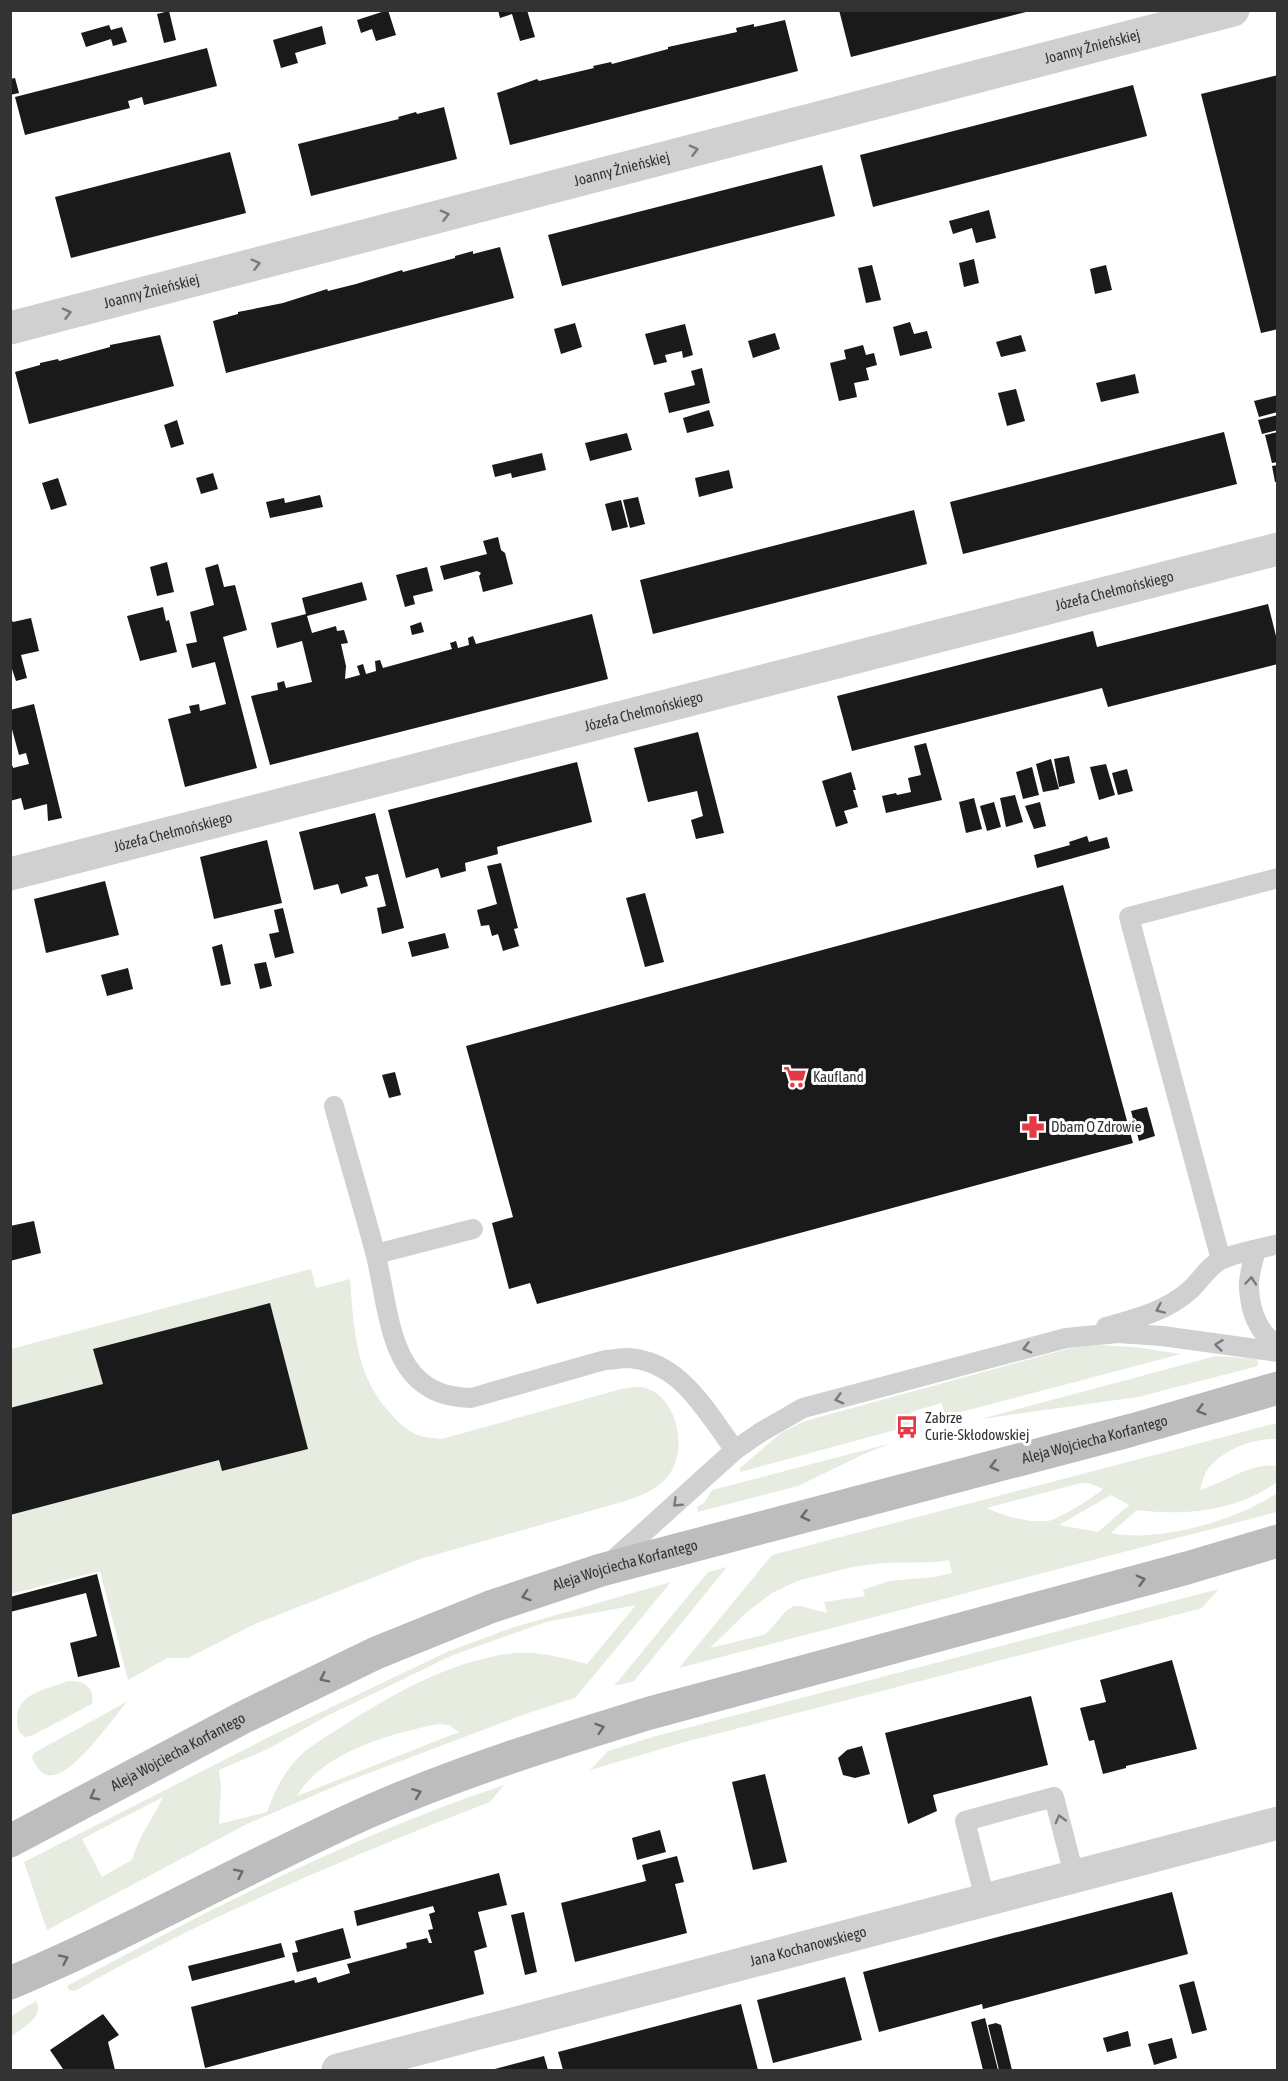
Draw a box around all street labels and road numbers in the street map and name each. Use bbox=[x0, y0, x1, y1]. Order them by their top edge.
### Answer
street label: Joanny Żnieńskiej bbox=[1042, 26, 1142, 67]
street label: Joanny Żnieńskiej bbox=[572, 148, 671, 189]
street label: Joanny Żnieńskiej bbox=[101, 270, 201, 311]
street label: Józefa Chełmońskiego bbox=[1053, 567, 1175, 614]
street label: Józefa Chełmońskiego bbox=[582, 688, 705, 735]
street label: Józefa Chełmońskiego bbox=[111, 808, 234, 855]
street label: Aleja Wojciecha Korfantego bbox=[1020, 1411, 1169, 1467]
street label: Aleja Wojciecha Korfantego bbox=[550, 1536, 699, 1594]
street label: Aleja Wojciecha Korfantego bbox=[107, 1709, 248, 1794]
street label: Jana Kochanowskiego bbox=[748, 1923, 868, 1969]

